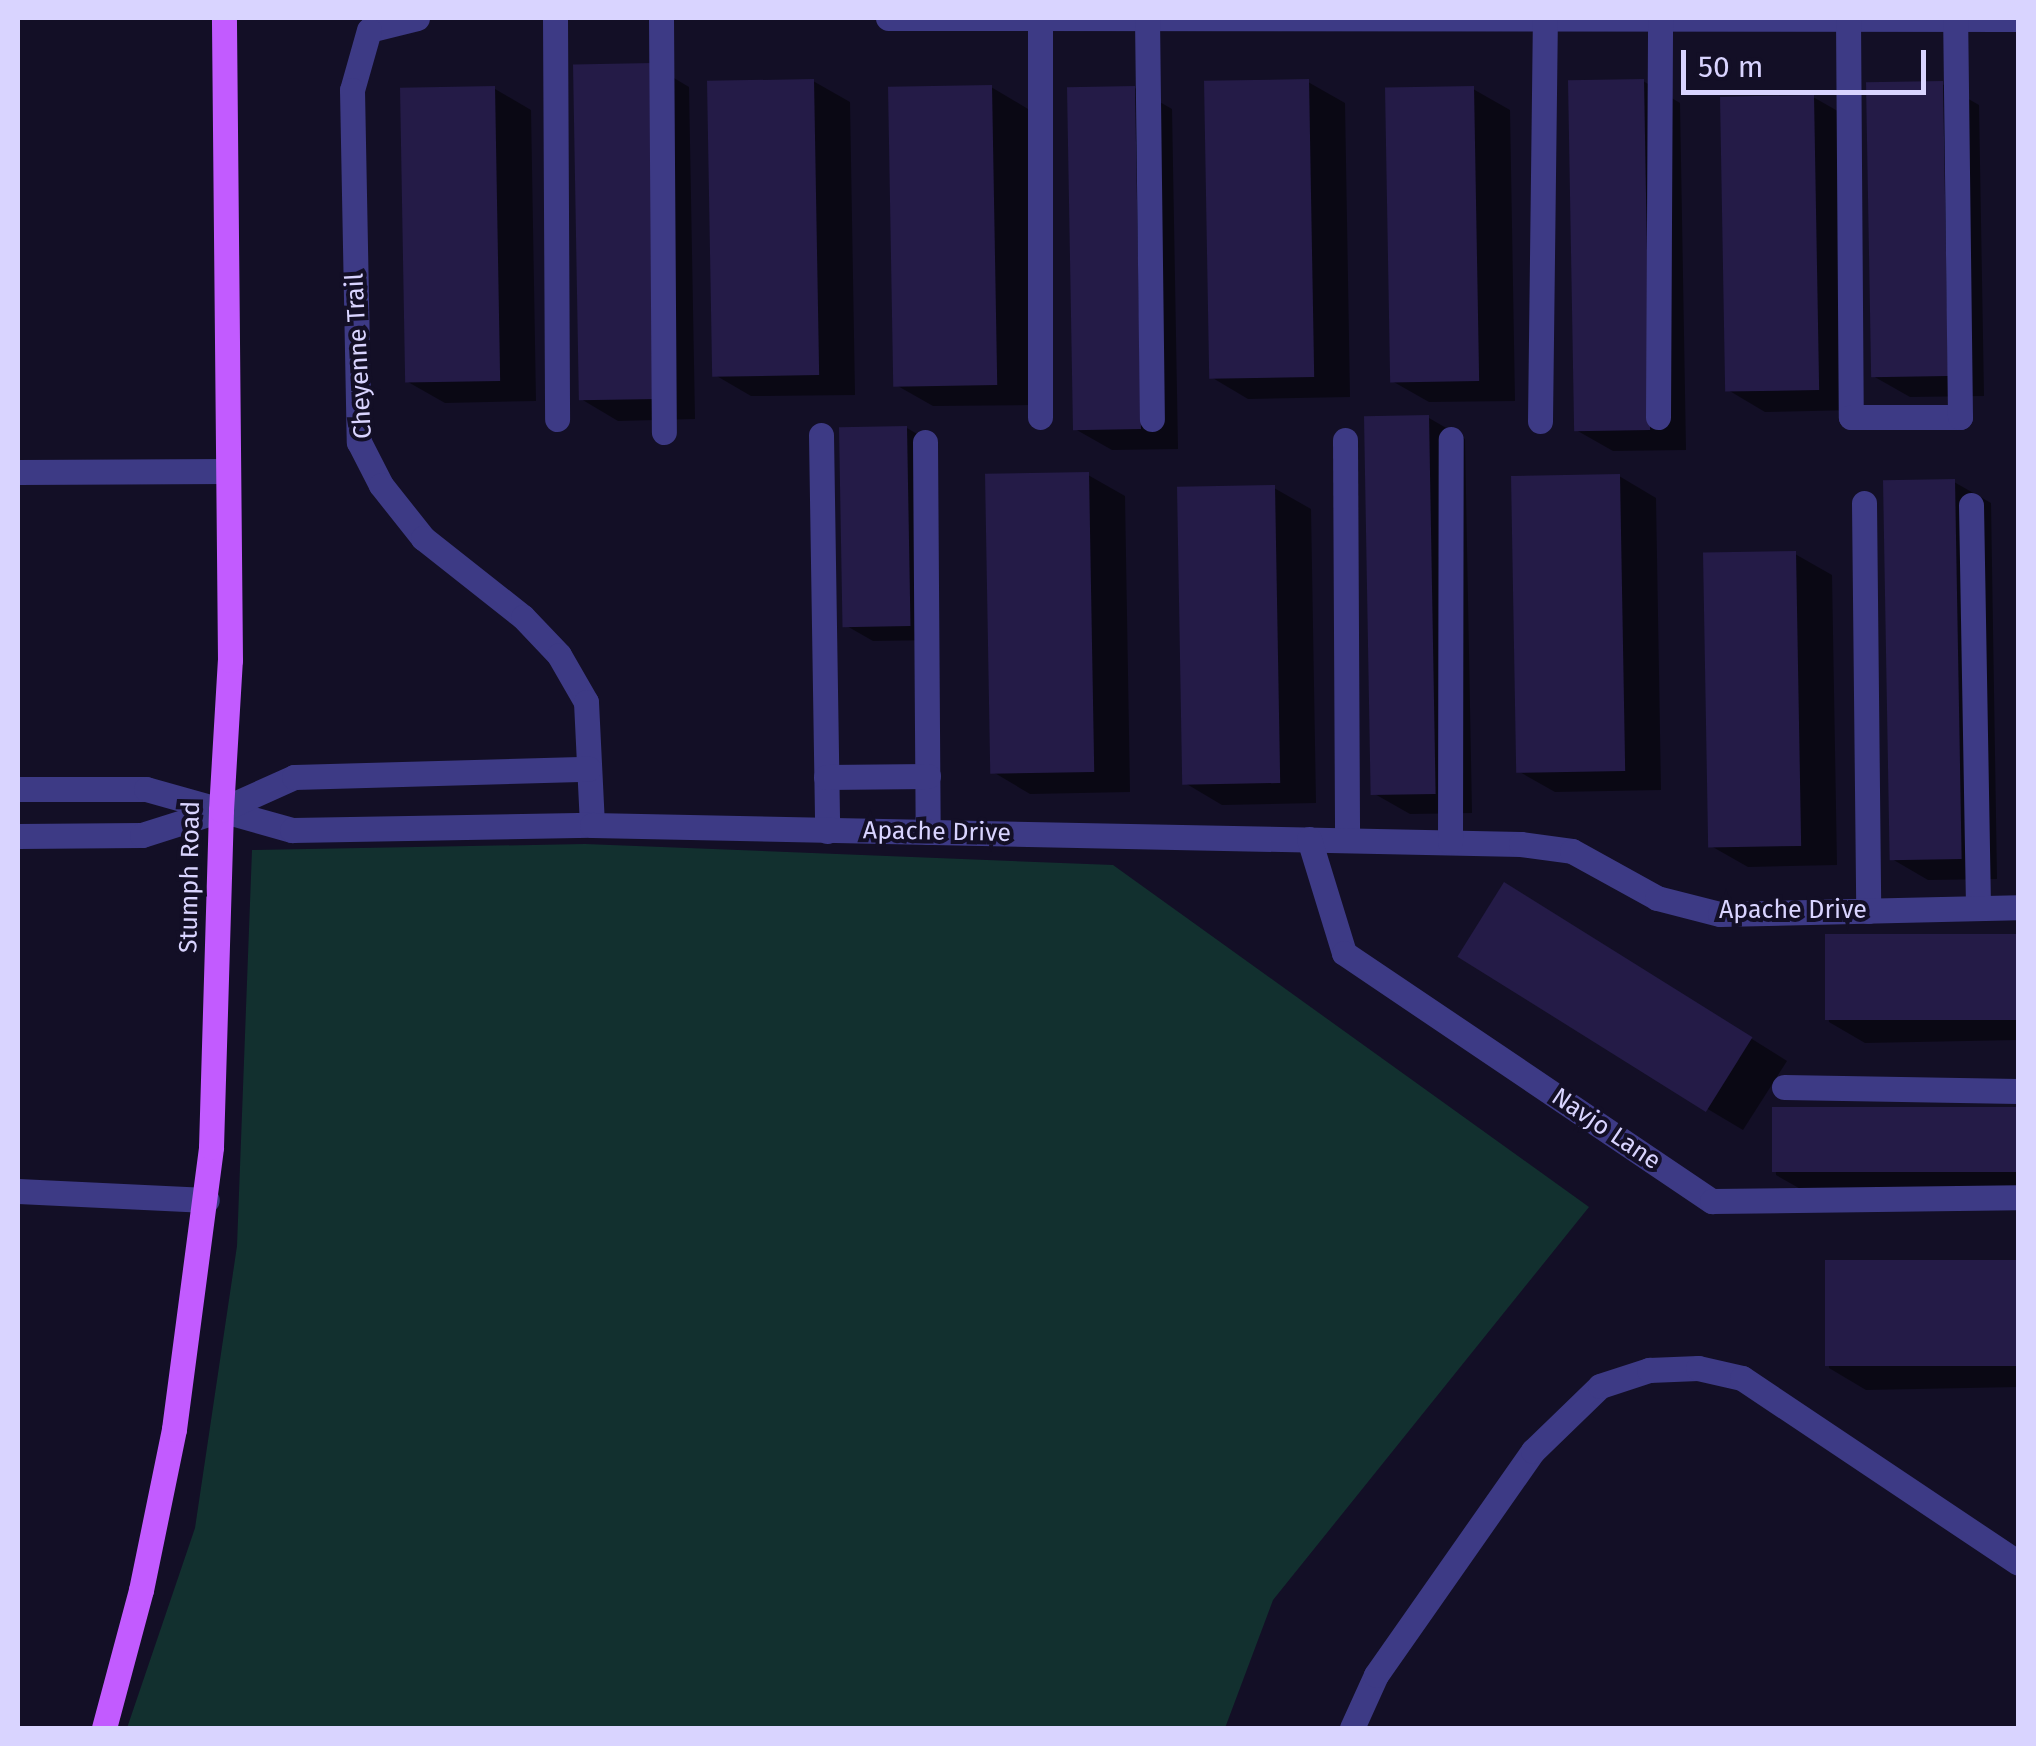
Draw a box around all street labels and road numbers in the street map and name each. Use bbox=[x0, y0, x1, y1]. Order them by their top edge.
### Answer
street label: Cheyenne Trail bbox=[340, 272, 378, 440]
street label: Stumph Road bbox=[174, 801, 206, 953]
street label: Apache Drive bbox=[863, 816, 1011, 848]
street label: Apache Drive bbox=[1719, 895, 1867, 925]
street label: Navjo Lane bbox=[1546, 1082, 1666, 1176]

